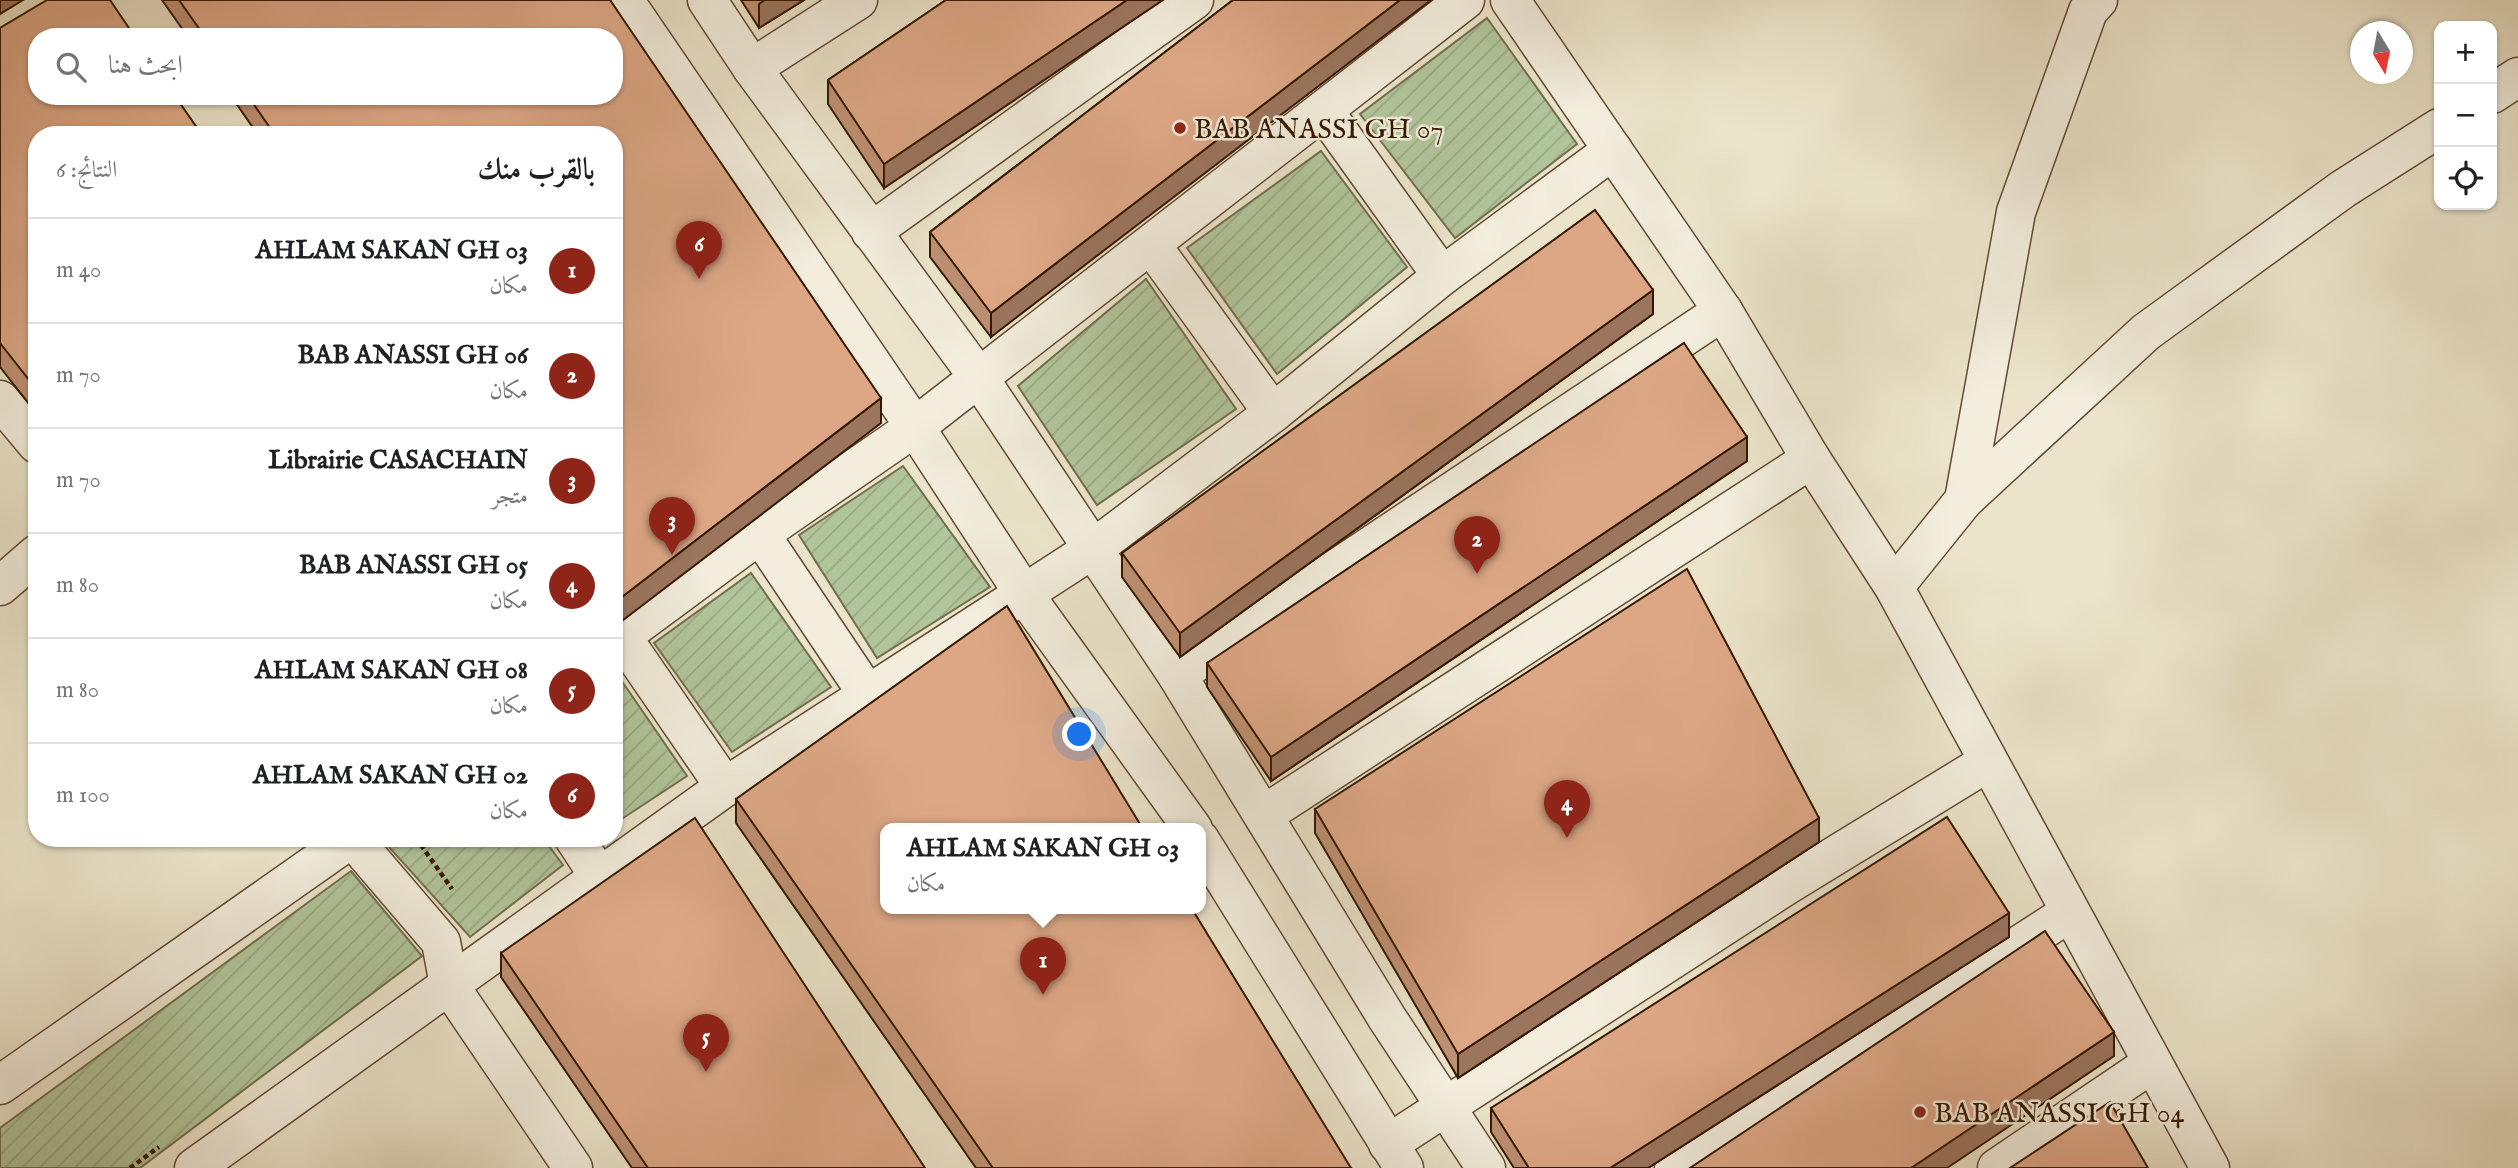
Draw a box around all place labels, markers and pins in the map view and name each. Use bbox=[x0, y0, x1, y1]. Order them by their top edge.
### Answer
place label: BAB ANASSI GH 07 bbox=[1194, 113, 1444, 148]
marker: BAB ANASSI GH 07 bbox=[1172, 120, 1188, 136]
pin: 6 bbox=[676, 221, 722, 279]
pin: 3 bbox=[649, 497, 695, 555]
pin: 2 bbox=[1454, 516, 1500, 574]
pin: 4 bbox=[1544, 780, 1590, 838]
pin: 1 bbox=[1020, 937, 1066, 995]
pin: 5 bbox=[683, 1014, 729, 1072]
place label: BAB ANASSI GH 04 bbox=[1934, 1097, 2184, 1132]
marker: BAB ANASSI GH 04 bbox=[1912, 1104, 1928, 1120]

